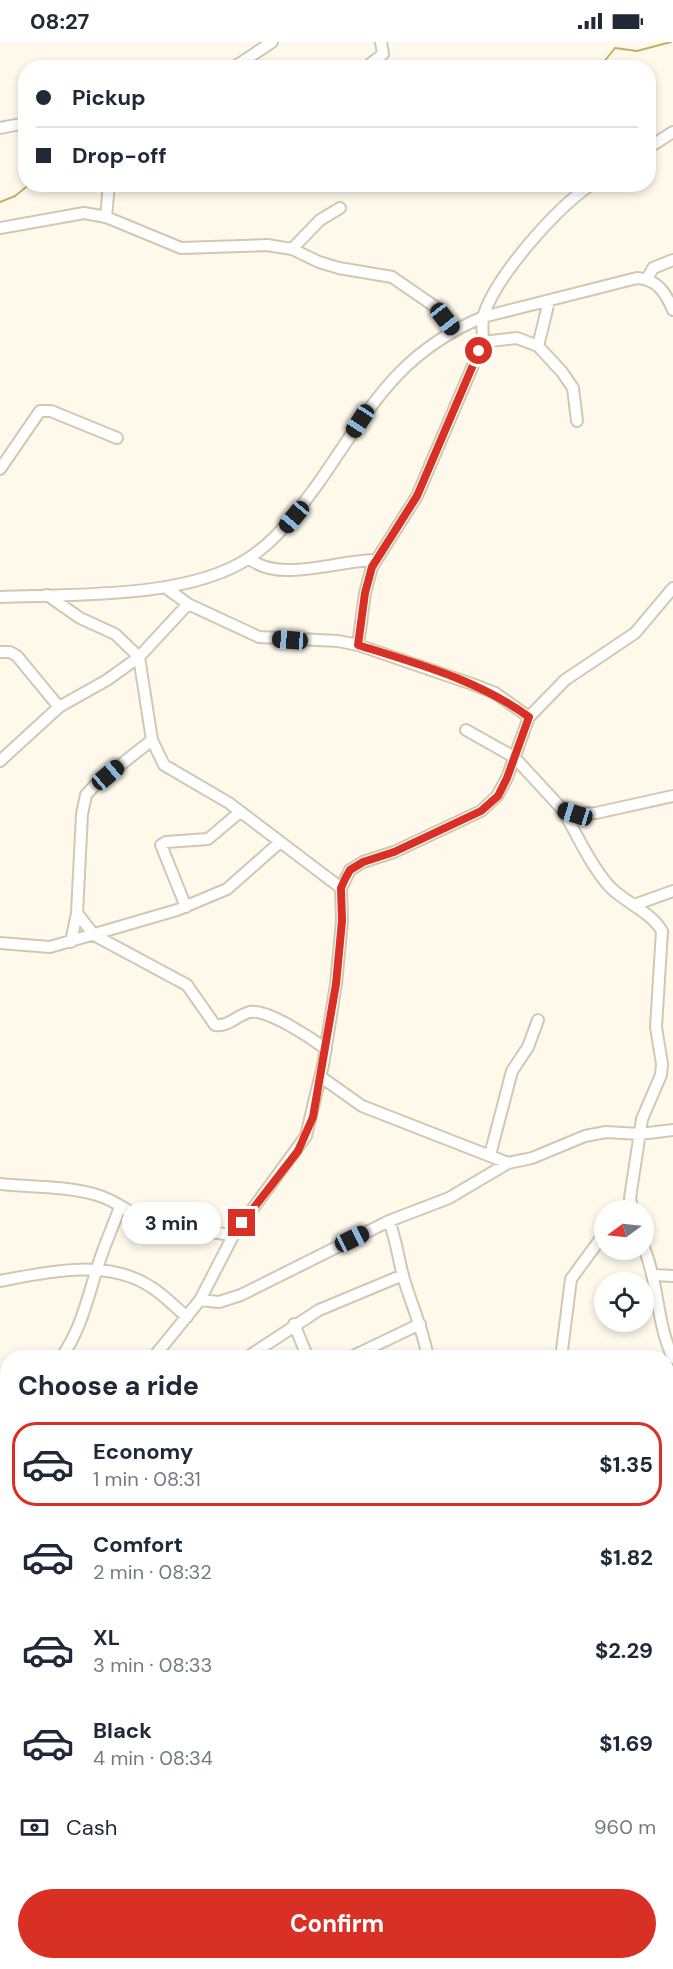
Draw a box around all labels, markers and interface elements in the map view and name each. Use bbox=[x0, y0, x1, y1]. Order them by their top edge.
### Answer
text: 08:27 bbox=[30, 7, 89, 36]
text: Pickup bbox=[72, 83, 146, 112]
text: Drop-off bbox=[72, 141, 167, 170]
car bbox=[427, 299, 463, 339]
route start bbox=[465, 337, 492, 364]
car bbox=[343, 401, 377, 441]
car bbox=[276, 497, 312, 537]
car bbox=[271, 630, 309, 650]
car bbox=[88, 757, 128, 793]
car bbox=[555, 800, 595, 828]
north arrow bbox=[594, 1200, 654, 1260]
map controls bbox=[594, 1200, 654, 1332]
callout: 3 min bbox=[122, 1202, 221, 1244]
route end bbox=[228, 1209, 255, 1236]
text: 3 min bbox=[145, 1210, 198, 1236]
car bbox=[332, 1223, 372, 1255]
button: locate bbox=[594, 1272, 654, 1332]
text: Choose a ride bbox=[18, 1368, 199, 1403]
icon: car bbox=[21, 1437, 75, 1491]
text: Economy bbox=[93, 1437, 193, 1466]
text: $1.35 bbox=[599, 1450, 653, 1479]
text: 1 min · 08:31 bbox=[93, 1466, 201, 1492]
icon: car bbox=[21, 1530, 75, 1584]
text: Comfort bbox=[93, 1530, 183, 1559]
text: $1.82 bbox=[600, 1543, 653, 1572]
text: 2 min · 08:32 bbox=[93, 1559, 212, 1585]
icon: car bbox=[21, 1623, 75, 1677]
text: XL bbox=[93, 1623, 120, 1652]
text: $2.29 bbox=[595, 1636, 653, 1665]
text: 3 min · 08:33 bbox=[93, 1652, 212, 1678]
icon: car bbox=[21, 1716, 75, 1770]
text: Black bbox=[93, 1716, 152, 1745]
text: $1.69 bbox=[599, 1729, 653, 1758]
text: 4 min · 08:34 bbox=[93, 1745, 213, 1771]
icon: cash bbox=[18, 1811, 51, 1844]
text: Cash bbox=[66, 1813, 117, 1842]
text: 960 m bbox=[594, 1814, 656, 1840]
button: Confirm bbox=[18, 1889, 656, 1958]

